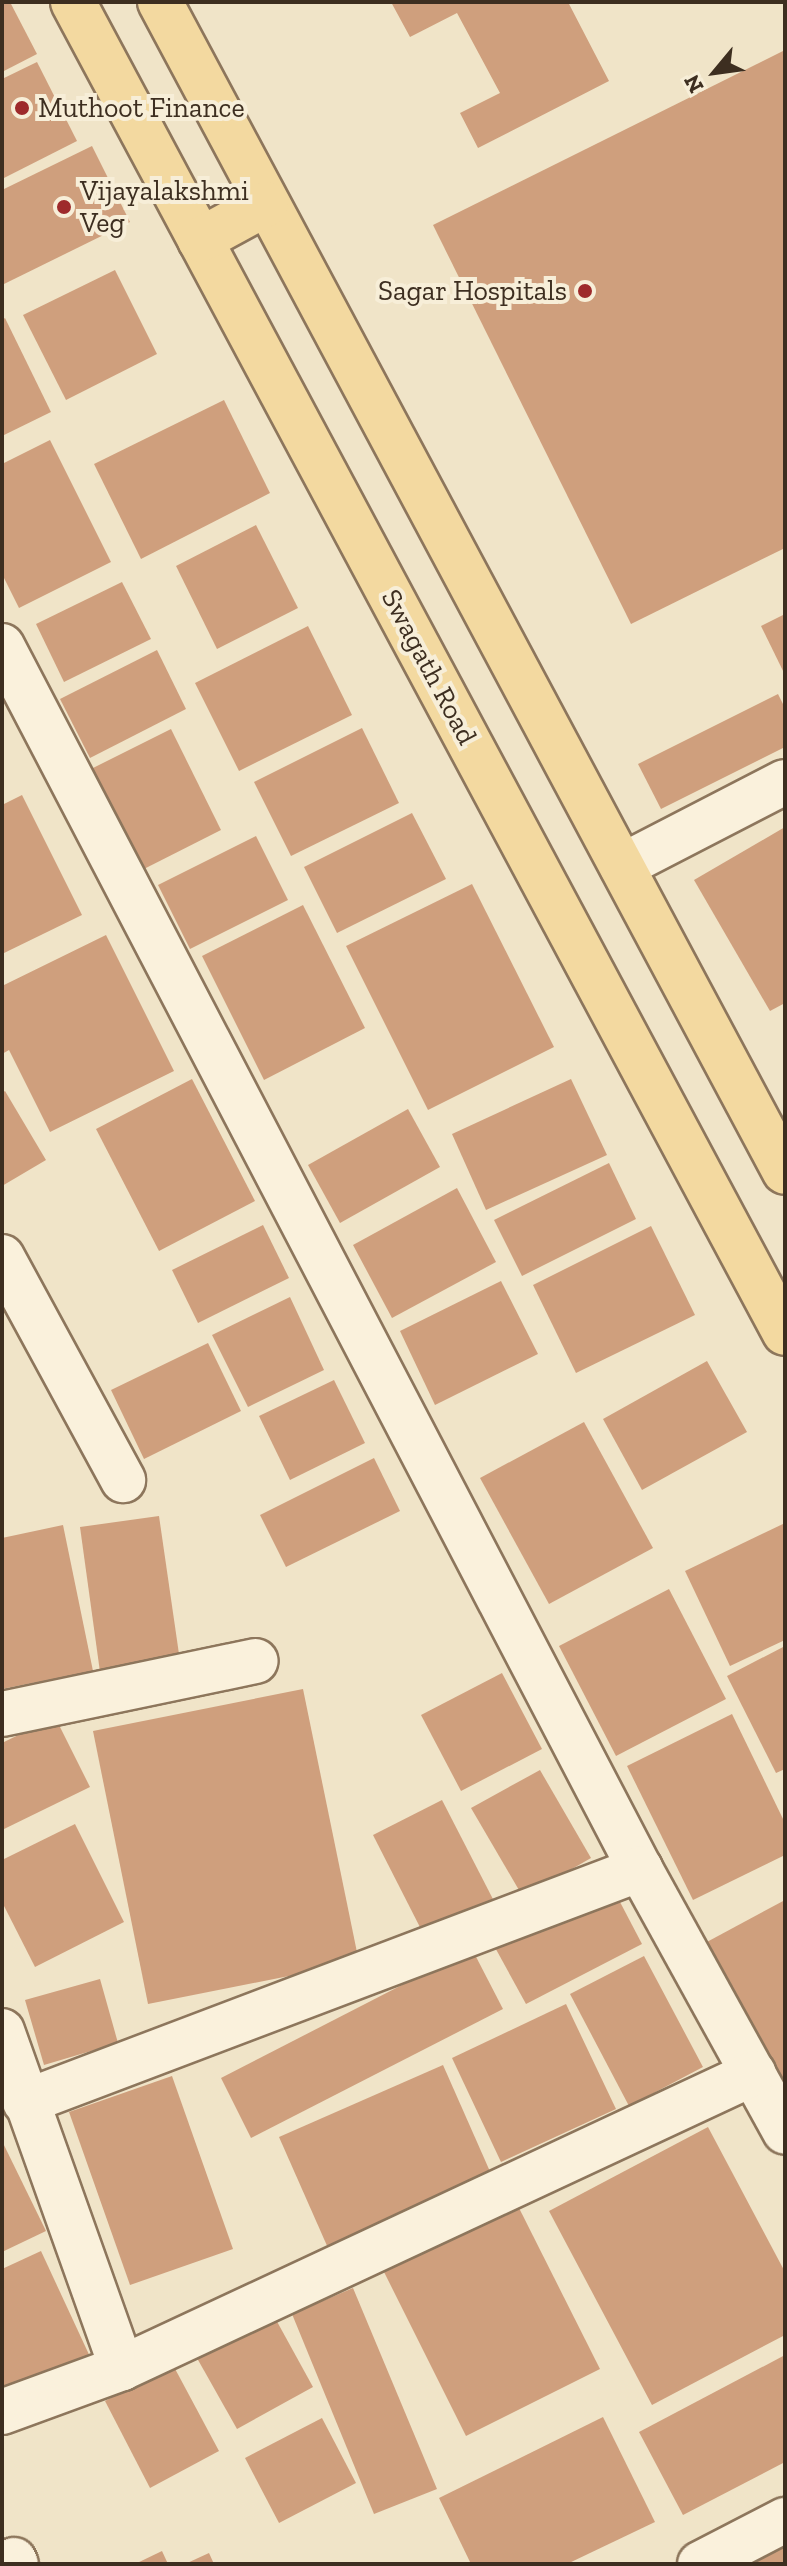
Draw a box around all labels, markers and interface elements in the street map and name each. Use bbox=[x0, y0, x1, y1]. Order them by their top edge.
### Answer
north arrow bbox=[675, 32, 755, 112]
text: N bbox=[678, 70, 709, 98]
place label: Muthoot Finance bbox=[38, 91, 245, 125]
marker: Muthoot Finance bbox=[13, 99, 31, 117]
place label: Vijayalakshmi Veg bbox=[80, 174, 249, 240]
marker: Vijayalakshmi Veg bbox=[55, 198, 73, 216]
place label: Sagar Hospitals bbox=[378, 274, 567, 308]
marker: Sagar Hospitals bbox=[574, 280, 596, 302]
street label: Swagath Road bbox=[374, 584, 484, 750]

